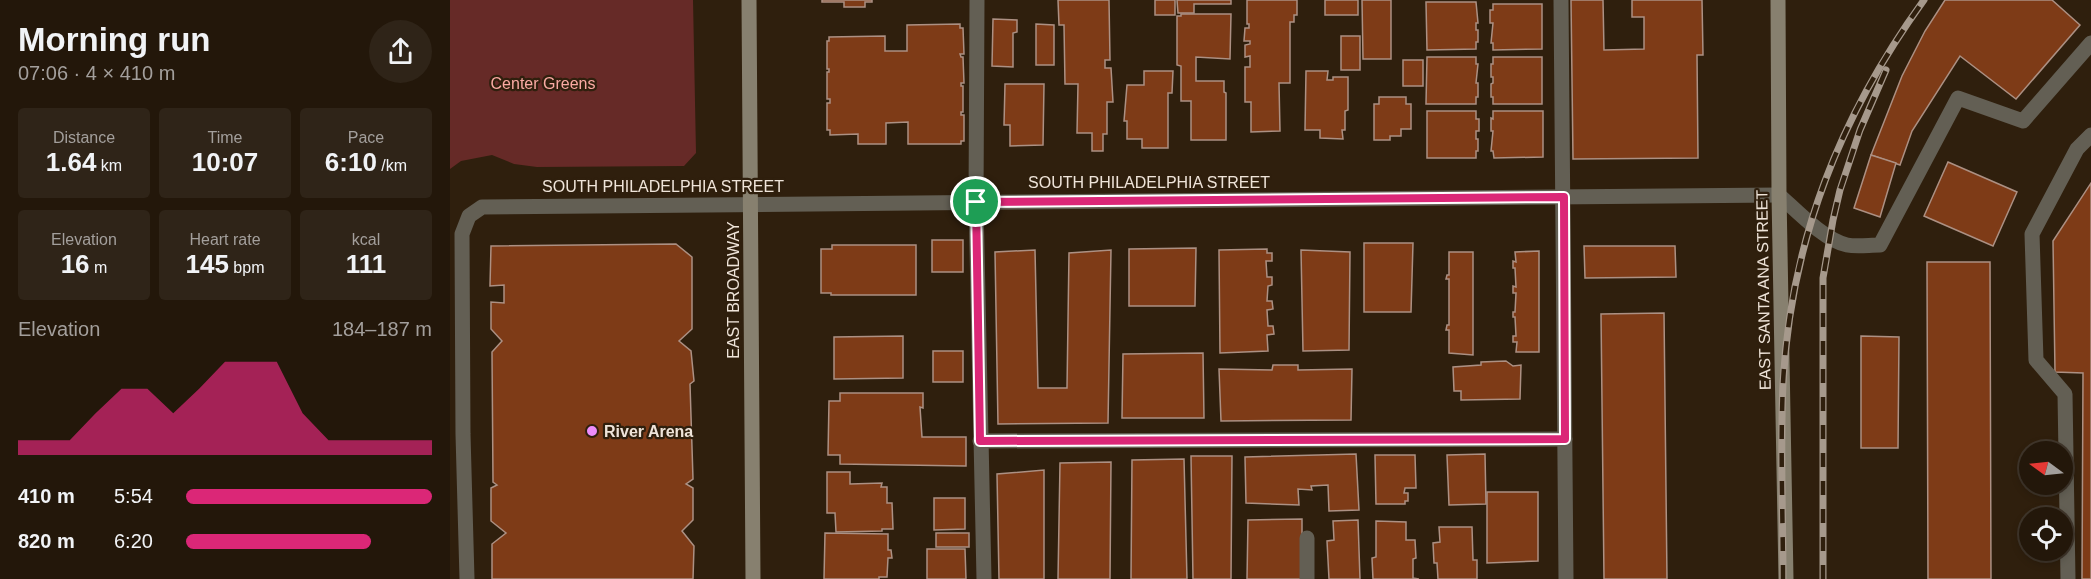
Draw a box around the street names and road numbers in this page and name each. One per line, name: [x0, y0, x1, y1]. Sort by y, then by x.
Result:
street label: SOUTH PHILADELPHIA STREET: [1028, 174, 1270, 191]
street label: SOUTH PHILADELPHIA STREET: [542, 178, 784, 195]
street label: EAST SANTA ANA STREET: [1753, 189, 1774, 390]
street label: EAST BROADWAY: [725, 221, 742, 359]

